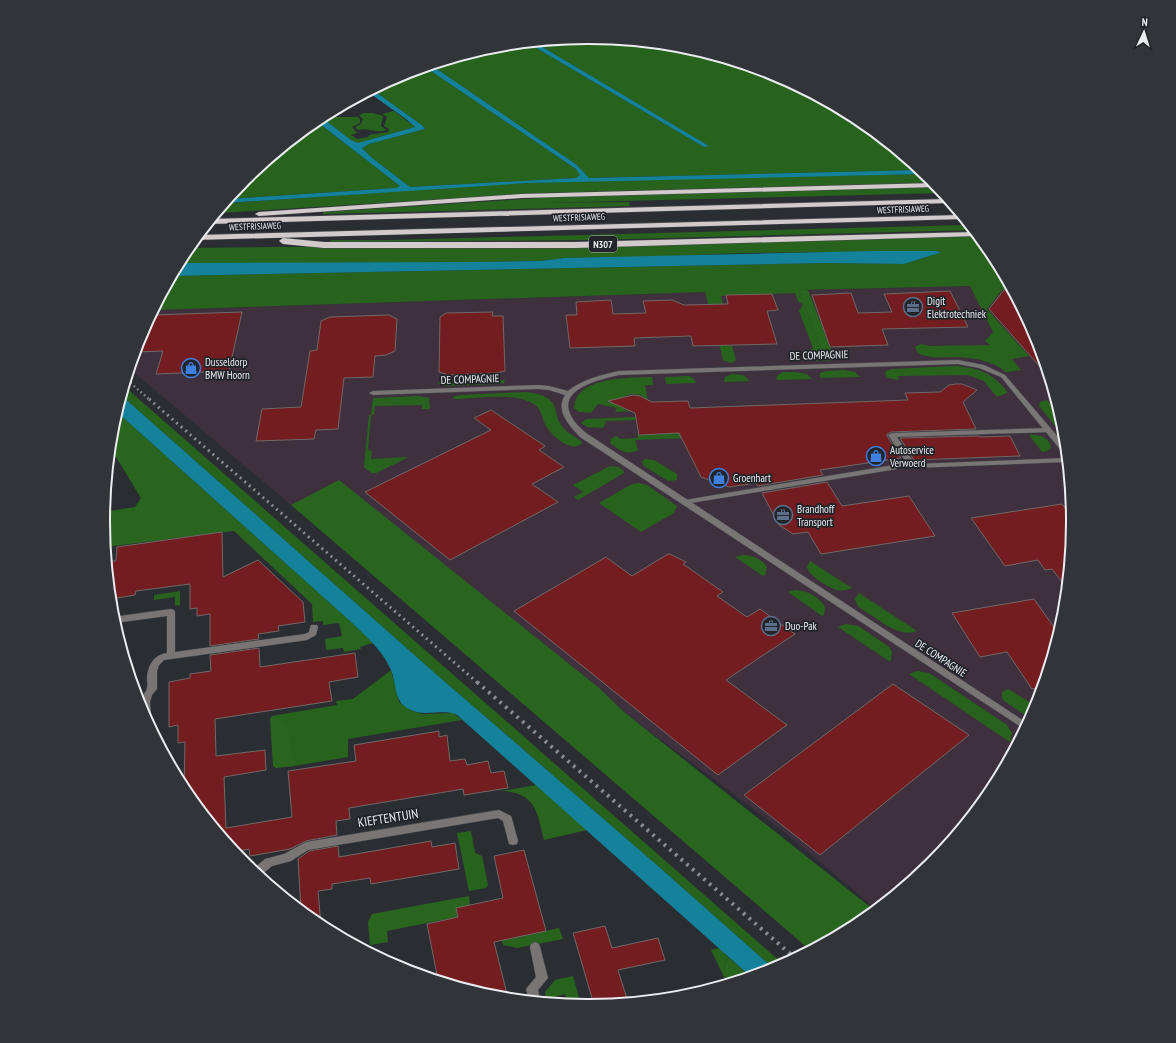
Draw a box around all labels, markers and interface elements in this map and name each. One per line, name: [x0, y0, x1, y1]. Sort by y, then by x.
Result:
north arrow: [1124, 12, 1164, 52]
text: N: [1141, 15, 1148, 29]
street label: WESTFRISIAWEG: [877, 203, 930, 215]
street label: WESTFRISIAWEG: [553, 211, 606, 223]
street label: WESTFRISIAWEG: [229, 220, 282, 232]
road number: N307: [589, 236, 617, 252]
place label: Digit Elektrotechniek: [927, 294, 987, 321]
office icon: Digit Elektrotechniek: [902, 296, 924, 318]
street label: DE COMPAGNIE: [789, 347, 849, 363]
place label: Dusseldorp BMW Hoorn: [205, 355, 250, 382]
shop icon: Dusseldorp BMW Hoorn: [180, 357, 202, 379]
street label: DE COMPAGNIE: [440, 371, 500, 387]
place label: Autoservice Verwoerd: [889, 443, 934, 470]
shop icon: Autoservice Verwoerd: [865, 445, 887, 467]
shop icon: Groenhart: [708, 467, 730, 489]
place label: Groenhart: [733, 471, 771, 485]
place label: Brandhoff Transport: [797, 502, 835, 529]
office icon: Brandhoff Transport: [772, 504, 794, 526]
office icon: Duo-Pak: [760, 615, 782, 637]
place label: Duo-Pak: [785, 619, 818, 633]
street label: DE COMPAGNIE: [913, 636, 970, 680]
street label: KIEFTENTUIN: [356, 805, 420, 831]

